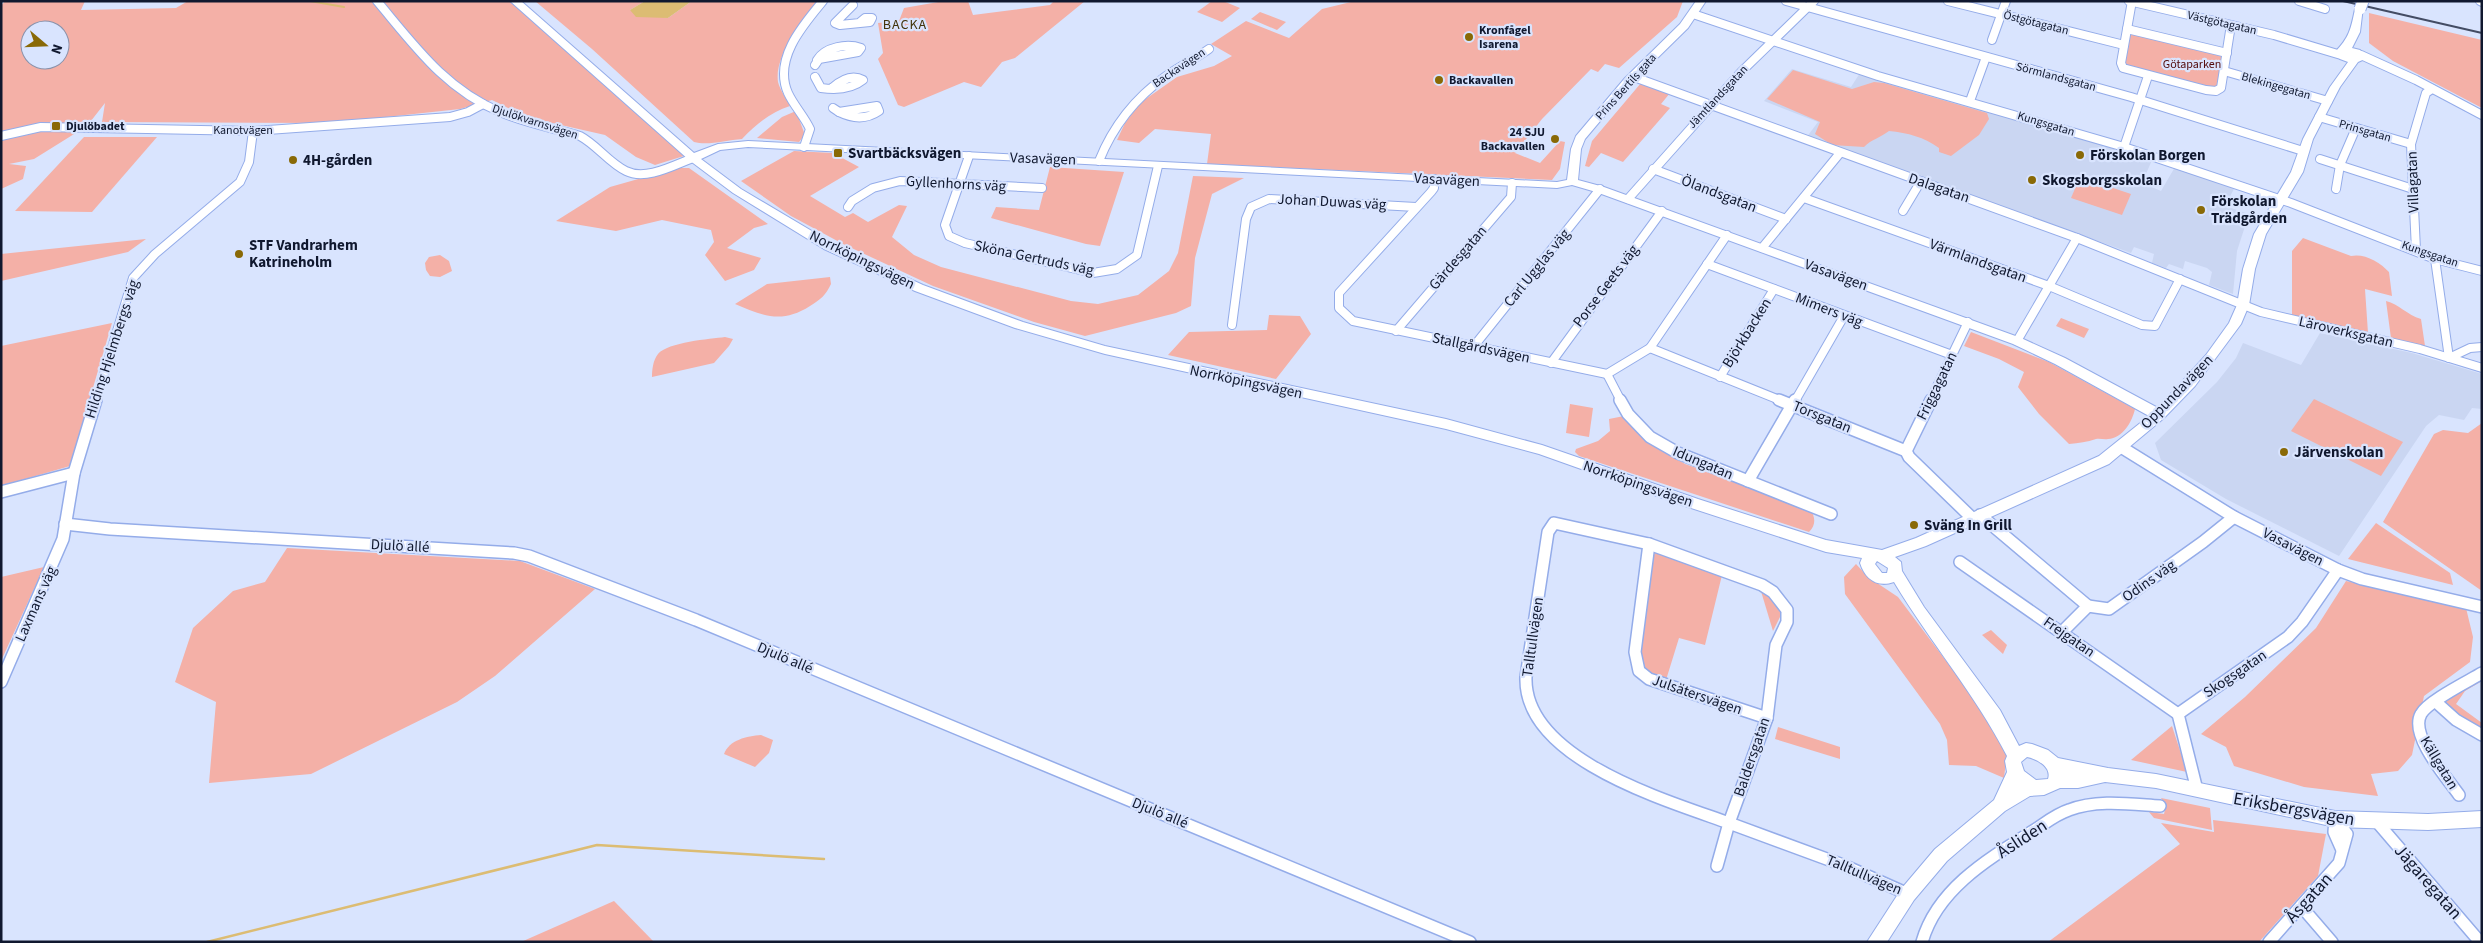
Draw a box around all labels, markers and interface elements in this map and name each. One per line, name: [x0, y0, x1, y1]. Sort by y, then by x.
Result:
street label: Östgötagatan: [2001, 7, 2071, 39]
street label: Västgötagatan: [2186, 7, 2258, 39]
district label: BACKA: [883, 15, 927, 35]
north arrow: [20, 20, 70, 70]
place label: Kronfågel Isarena: [1479, 22, 1531, 53]
marker: Kronfågel Isarena: [1463, 31, 1475, 43]
text: N: [45, 41, 67, 57]
street label: Backavägen: [1149, 44, 1209, 92]
street label: Prins Bertils gata: [1592, 50, 1660, 124]
park label: Götaparken: [2163, 56, 2221, 73]
street label: Sörmlandsgatan: [2014, 58, 2098, 96]
street label: Jämtlandsgatan: [1684, 61, 1752, 133]
street label: Blekingegatan: [2239, 68, 2313, 104]
place label: Backavallen: [1449, 72, 1513, 89]
marker: Backavallen: [1433, 74, 1445, 86]
street label: Djulökvarnsvägen: [490, 100, 580, 144]
street label: Kungsgatan: [2015, 107, 2077, 141]
street label: Prinsgatan: [2337, 115, 2393, 147]
place label: Djulöbadet: [66, 118, 125, 135]
marker: Djulöbadet: [50, 120, 62, 132]
street label: Kanotvägen: [213, 122, 273, 139]
place label: 24 SJU Backavallen: [1481, 124, 1545, 155]
marker: 24 SJU Backavallen: [1549, 133, 1561, 145]
place label: Svartbäcksvägen: [848, 143, 961, 164]
place label: Förskolan Borgen: [2090, 145, 2206, 166]
marker: Svartbäcksvägen: [832, 147, 844, 159]
street label: Vasavägen: [1010, 147, 1076, 171]
marker: Förskolan Borgen: [2074, 149, 2086, 161]
place label: 4H-gården: [303, 150, 372, 171]
street label: Villagatan: [2401, 151, 2425, 213]
marker: 4H-gården: [287, 154, 299, 166]
street label: Vasavägen: [1413, 168, 1481, 192]
street label: Dalagatan: [1906, 168, 1972, 208]
street label: Ölandsgatan: [1678, 170, 1760, 218]
place label: Skogsborgsskolan: [2042, 170, 2162, 191]
street label: Gyllenhorns väg: [905, 171, 1007, 197]
marker: Skogsborgsskolan: [2026, 174, 2038, 186]
street label: Johan Duwas väg: [1277, 189, 1387, 215]
place label: Förskolan Trädgården: [2211, 191, 2287, 229]
marker: Förskolan Trädgården: [2195, 204, 2207, 216]
street label: Gärdesgatan: [1424, 221, 1492, 295]
street label: Carl Ugglas väg: [1499, 224, 1575, 312]
street label: Norrköpingsvägen: [806, 225, 918, 295]
street label: Värmlandsgatan: [1926, 234, 2030, 288]
place label: STF Vandrarhem Katrineholm: [249, 235, 358, 273]
street label: Sköna Gertruds väg: [972, 235, 1096, 281]
street label: Kungsgatan: [2399, 236, 2461, 272]
street label: Porse Geets väg: [1568, 240, 1644, 332]
marker: STF Vandrarhem Katrineholm: [233, 248, 245, 260]
street label: Vasavägen: [1801, 254, 1871, 296]
street label: Hilding Hjelmbergs väg: [80, 277, 144, 421]
street label: Mimers väg: [1792, 288, 1866, 333]
street label: Björkbacken: [1717, 294, 1777, 372]
street label: Läroverksgatan: [2297, 311, 2395, 353]
street label: Stallgårdsvägen: [1430, 327, 1532, 369]
street label: Friggagatan: [1911, 348, 1963, 424]
street label: Oppundavägen: [2136, 350, 2218, 434]
street label: Norrköpingsvägen: [1188, 360, 1304, 404]
street label: Torsgatan: [1789, 396, 1855, 438]
street label: Idungatan: [1670, 441, 1736, 485]
place label: Järvenskolan: [2294, 442, 2383, 463]
marker: Järvenskolan: [2278, 446, 2290, 458]
street label: Norrköpingsvägen: [1580, 455, 1696, 513]
place label: Sväng In Grill: [1924, 515, 2012, 536]
marker: Sväng In Grill: [1908, 519, 1920, 531]
street label: Vasavägen: [2259, 523, 2327, 571]
street label: Djulö allé: [370, 534, 430, 558]
street label: Odins väg: [2118, 555, 2180, 607]
street label: Laxmans väg: [10, 562, 62, 645]
street label: Talltullvägen: [1517, 596, 1549, 678]
street label: Frejgatan: [2039, 612, 2099, 662]
street label: Djulö allé: [754, 637, 816, 679]
street label: Skogsgatan: [2199, 645, 2271, 703]
street label: Julsätersvägen: [1649, 670, 1745, 720]
street label: Baldersgatan: [1729, 715, 1775, 799]
street label: Källgatan: [2415, 732, 2463, 794]
street label: Eriksbergsvägen: [2231, 786, 2357, 832]
street label: Djulö allé: [1129, 792, 1191, 834]
street label: Åsliden: [1992, 813, 2052, 865]
street label: Jägaregatan: [2388, 839, 2468, 925]
street label: Talltullvägen: [1823, 850, 1905, 900]
street label: Åsgatan: [2280, 867, 2338, 929]

